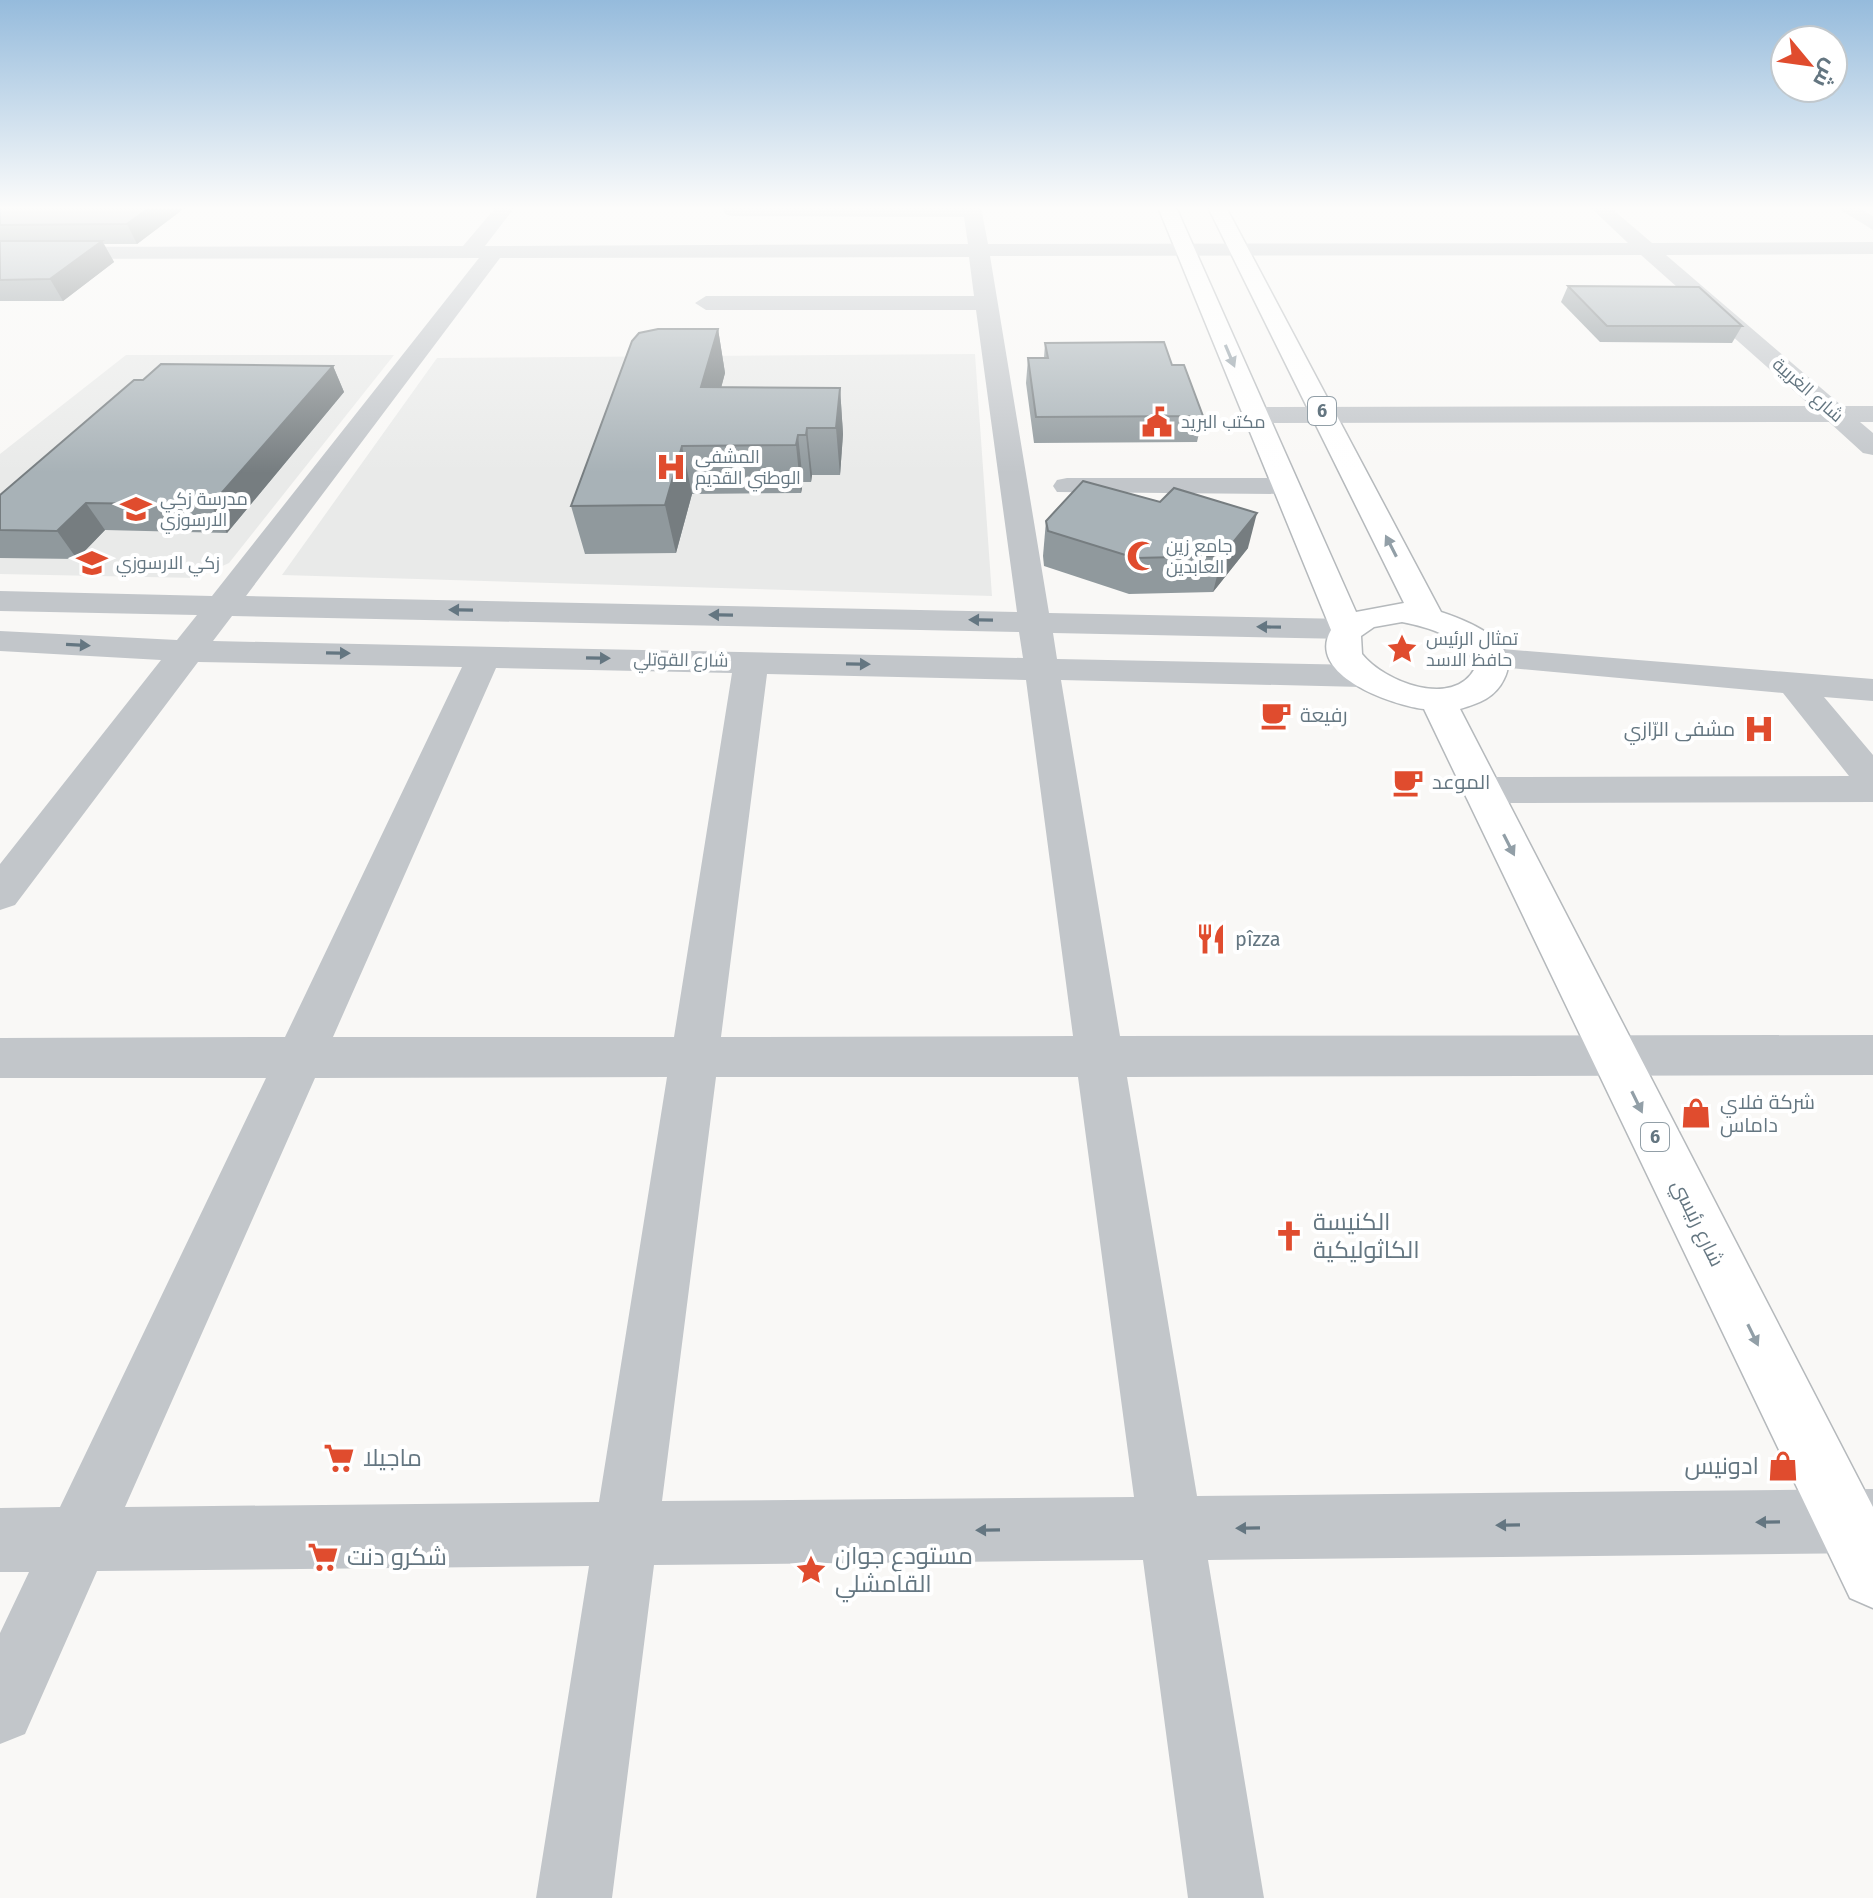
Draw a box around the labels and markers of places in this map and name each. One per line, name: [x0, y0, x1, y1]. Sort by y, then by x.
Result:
public building icon: مكتب البريد: [1140, 405, 1174, 439]
place label: مكتب البريد: [1181, 411, 1266, 433]
place label: المشفى الوطني القديم: [695, 446, 801, 492]
hospital icon: المشفى الوطني القديم: [654, 450, 688, 484]
place label: مدرسة زكي الارسوزي: [160, 488, 248, 534]
school or university icon: مدرسة زكي الارسوزي: [119, 492, 153, 526]
place label: جامع زين العابدين: [1166, 535, 1233, 578]
mosque icon: جامع زين العابدين: [1125, 539, 1159, 573]
school or university icon: زكي الارسوزي: [75, 546, 109, 580]
place label: زكي الارسوزي: [116, 552, 220, 577]
place label: تمثال الرئيس حافظ الاسد: [1426, 628, 1518, 671]
place icon: تمثال الرئيس حافظ الاسد: [1385, 632, 1419, 666]
cafe icon: رفيعة: [1259, 698, 1293, 732]
place label: رفيعة: [1300, 703, 1348, 727]
hospital icon: مشفى الرّازي: [1742, 712, 1776, 746]
place label: مشفى الرّازي: [1624, 717, 1735, 745]
cafe icon: الموعد: [1391, 765, 1425, 799]
place label: الموعد: [1432, 770, 1490, 794]
restaurant icon: pîzza: [1194, 922, 1228, 956]
place label: pîzza: [1235, 927, 1281, 951]
place label: شركة فلاي داماس: [1720, 1090, 1815, 1138]
shop icon: شركة فلاي داماس: [1679, 1096, 1713, 1130]
place label: الكنيسة الكاثوليكية: [1313, 1208, 1420, 1264]
church icon: الكنيسة الكاثوليكية: [1272, 1219, 1306, 1253]
supermarket icon: ماجيلا: [322, 1441, 356, 1475]
place label: ماجيلا: [363, 1444, 422, 1472]
shop icon: ادونيس: [1766, 1449, 1800, 1483]
place label: ادونيس: [1684, 1452, 1759, 1480]
supermarket icon: شكرو دنت: [306, 1540, 340, 1574]
place label: مستودع جوان القامشلي: [835, 1542, 973, 1603]
place label: شكرو دنت: [347, 1543, 447, 1571]
place icon: مستودع جوان القامشلي: [794, 1553, 828, 1587]

